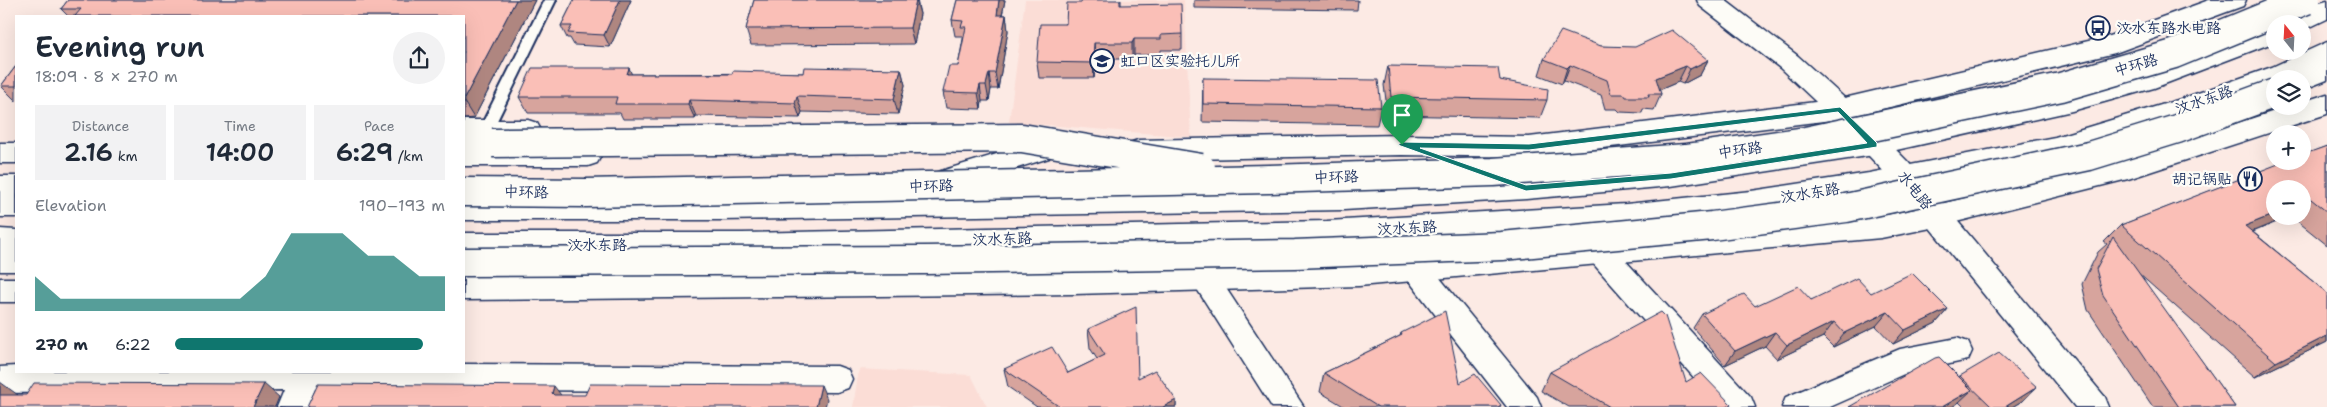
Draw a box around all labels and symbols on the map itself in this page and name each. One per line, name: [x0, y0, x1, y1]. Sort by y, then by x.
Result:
bus stop icon: 汶水东路水电路: [2085, 15, 2111, 41]
north arrow: [2266, 15, 2311, 60]
place label: 汶水东路水电路: [2116, 18, 2221, 38]
school or university icon: 虹口区实验托儿所: [1089, 48, 1115, 74]
street label: 中环路: [2112, 49, 2160, 81]
place label: 虹口区实验托儿所: [1120, 51, 1240, 71]
street label: 汶水东路: [2172, 81, 2236, 119]
pin: [1381, 94, 1423, 145]
street label: 中环路: [1716, 137, 1764, 163]
street label: 中环路: [1313, 166, 1359, 188]
street label: 水电路: [1893, 166, 1937, 214]
restaurant icon: 胡记锅贴: [2237, 166, 2263, 192]
place label: 胡记锅贴: [2172, 169, 2232, 189]
street label: 中环路: [908, 176, 954, 196]
street label: 汶水东路: [1779, 178, 1841, 208]
street label: 中环路: [503, 182, 549, 202]
street label: 汶水东路: [1377, 216, 1437, 240]
street label: 汶水东路: [972, 228, 1032, 250]
street label: 汶水东路: [567, 235, 627, 255]

